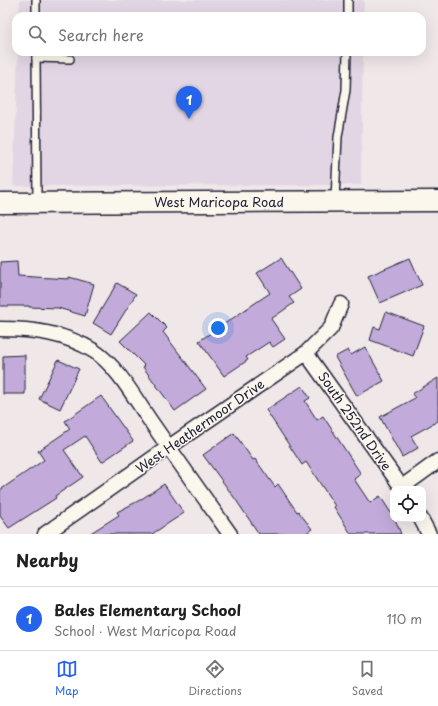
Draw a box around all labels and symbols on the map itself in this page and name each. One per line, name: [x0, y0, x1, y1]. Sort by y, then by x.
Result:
pin: 1: [176, 86, 202, 119]
street label: West Maricopa Road: [154, 192, 284, 211]
your location: [208, 318, 228, 338]
street label: South 252nd Drive: [314, 368, 397, 474]
street label: West Heathermoor Drive: [131, 374, 268, 477]

